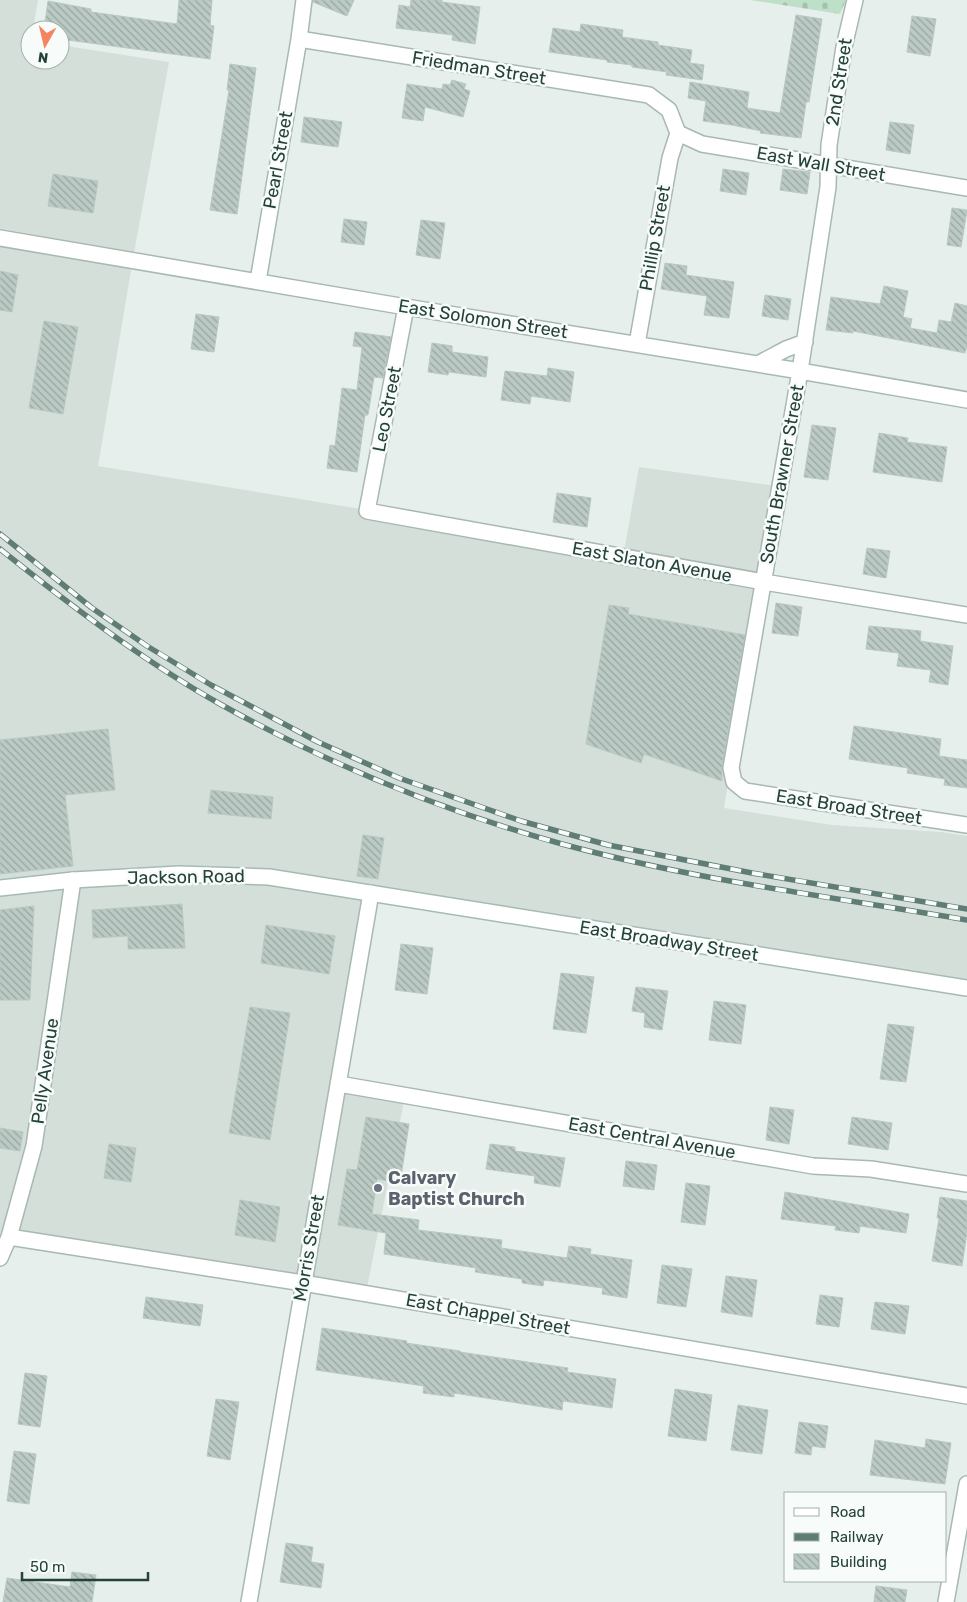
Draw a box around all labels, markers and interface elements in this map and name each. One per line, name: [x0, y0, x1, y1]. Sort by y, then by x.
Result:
north arrow: [20, 20, 70, 70]
street label: 2nd Street: [821, 37, 857, 127]
street label: Friedman Street: [410, 47, 548, 89]
text: N: [37, 48, 49, 66]
street label: Pearl Street: [259, 109, 297, 211]
street label: East Wall Street: [755, 142, 887, 186]
street label: Phillip Street: [635, 183, 675, 293]
street label: East Solomon Street: [397, 295, 569, 343]
street label: Leo Street: [368, 364, 406, 454]
street label: South Brawner Street: [755, 383, 809, 565]
street label: East Slaton Avenue: [570, 537, 734, 587]
street label: East Broad Street: [774, 785, 924, 829]
street label: Jackson Road: [127, 865, 245, 889]
street label: East Broadway Street: [578, 916, 760, 966]
street label: Pelly Avenue: [27, 1017, 63, 1125]
street label: East Central Avenue: [567, 1112, 737, 1164]
place label: Calvary Baptist Church: [388, 1167, 525, 1210]
marker: Calvary Baptist Church: [372, 1182, 384, 1194]
street label: Morris Street: [289, 1193, 329, 1303]
street label: East Chappel Street: [404, 1289, 572, 1339]
legend: [784, 1492, 947, 1582]
text: Road: [830, 1503, 866, 1521]
text: Railway: [830, 1528, 884, 1546]
scale bar: [22, 1550, 149, 1582]
text: Building: [830, 1553, 887, 1571]
text: 50 m: [30, 1558, 65, 1576]

